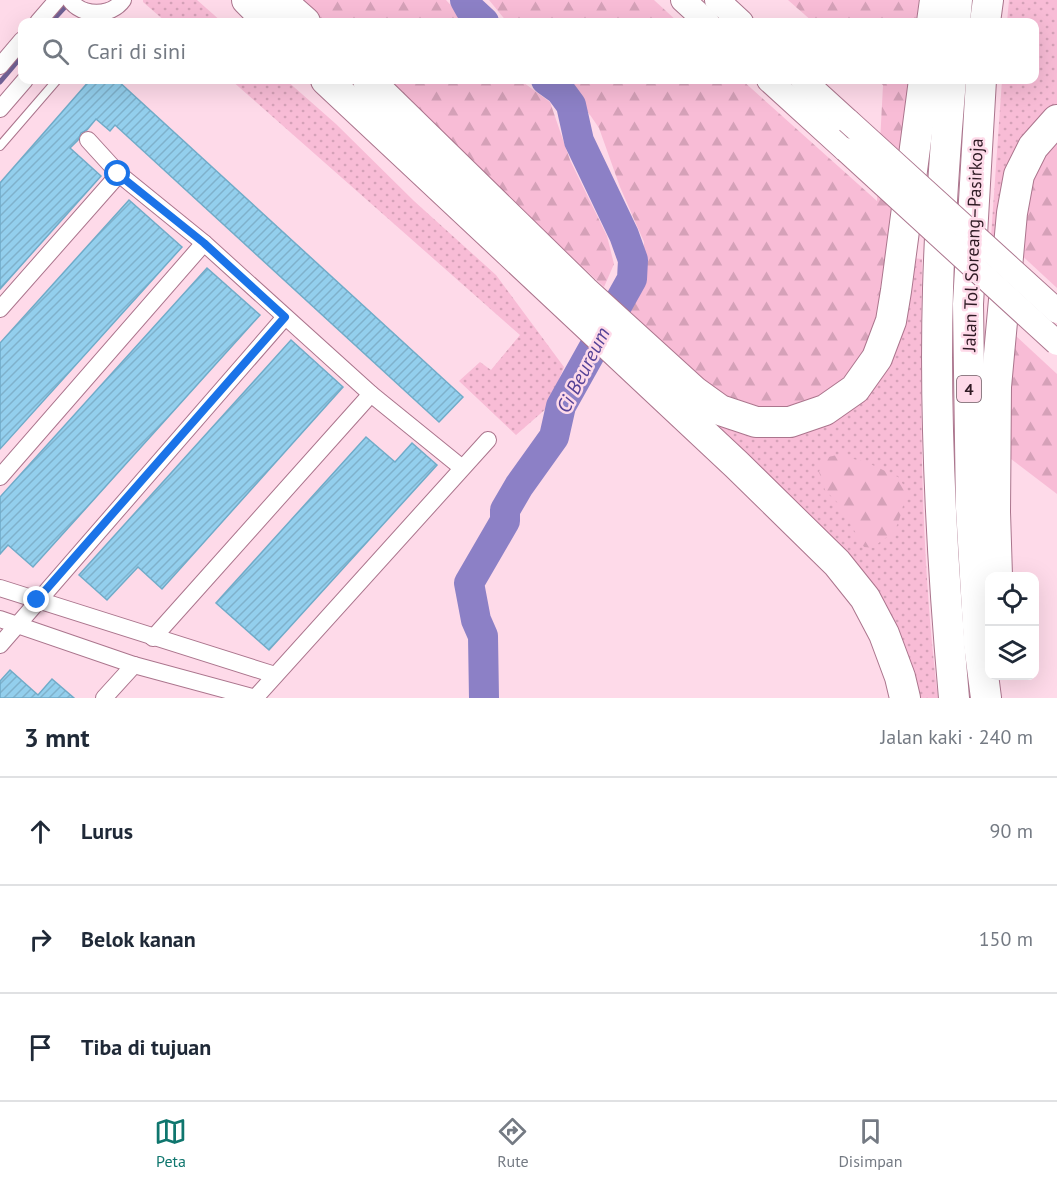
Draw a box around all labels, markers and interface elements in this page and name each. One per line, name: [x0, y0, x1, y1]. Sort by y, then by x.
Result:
search box: [18, 18, 1039, 84]
icon: search: [39, 35, 72, 68]
text: Cari di sini: [87, 37, 186, 65]
street label: Jalan Tol Soreang–Pasirkoja: [957, 138, 988, 353]
route start: [104, 160, 130, 186]
water label: Ci Beureum: [550, 323, 616, 417]
road number: 4: [957, 376, 981, 402]
map controls: [985, 572, 1039, 680]
button: locate: [985, 572, 1039, 626]
route end: [23, 586, 49, 612]
button: layers: [985, 626, 1039, 680]
text: 3 mnt: [24, 721, 90, 754]
text: Jalan kaki · 240 m: [880, 724, 1033, 750]
icon: ahead: [24, 815, 57, 848]
text: Lurus: [81, 817, 133, 845]
text: 90 m: [990, 818, 1033, 844]
icon: right: [24, 923, 57, 956]
text: Belok kanan: [81, 925, 196, 953]
text: 150 m: [979, 926, 1033, 952]
icon: arrive: [24, 1031, 57, 1064]
text: Tiba di tujuan: [81, 1033, 211, 1061]
tab: Peta: [154, 1115, 187, 1171]
tab: Rute: [496, 1115, 529, 1171]
tab: Disimpan: [838, 1115, 903, 1171]

